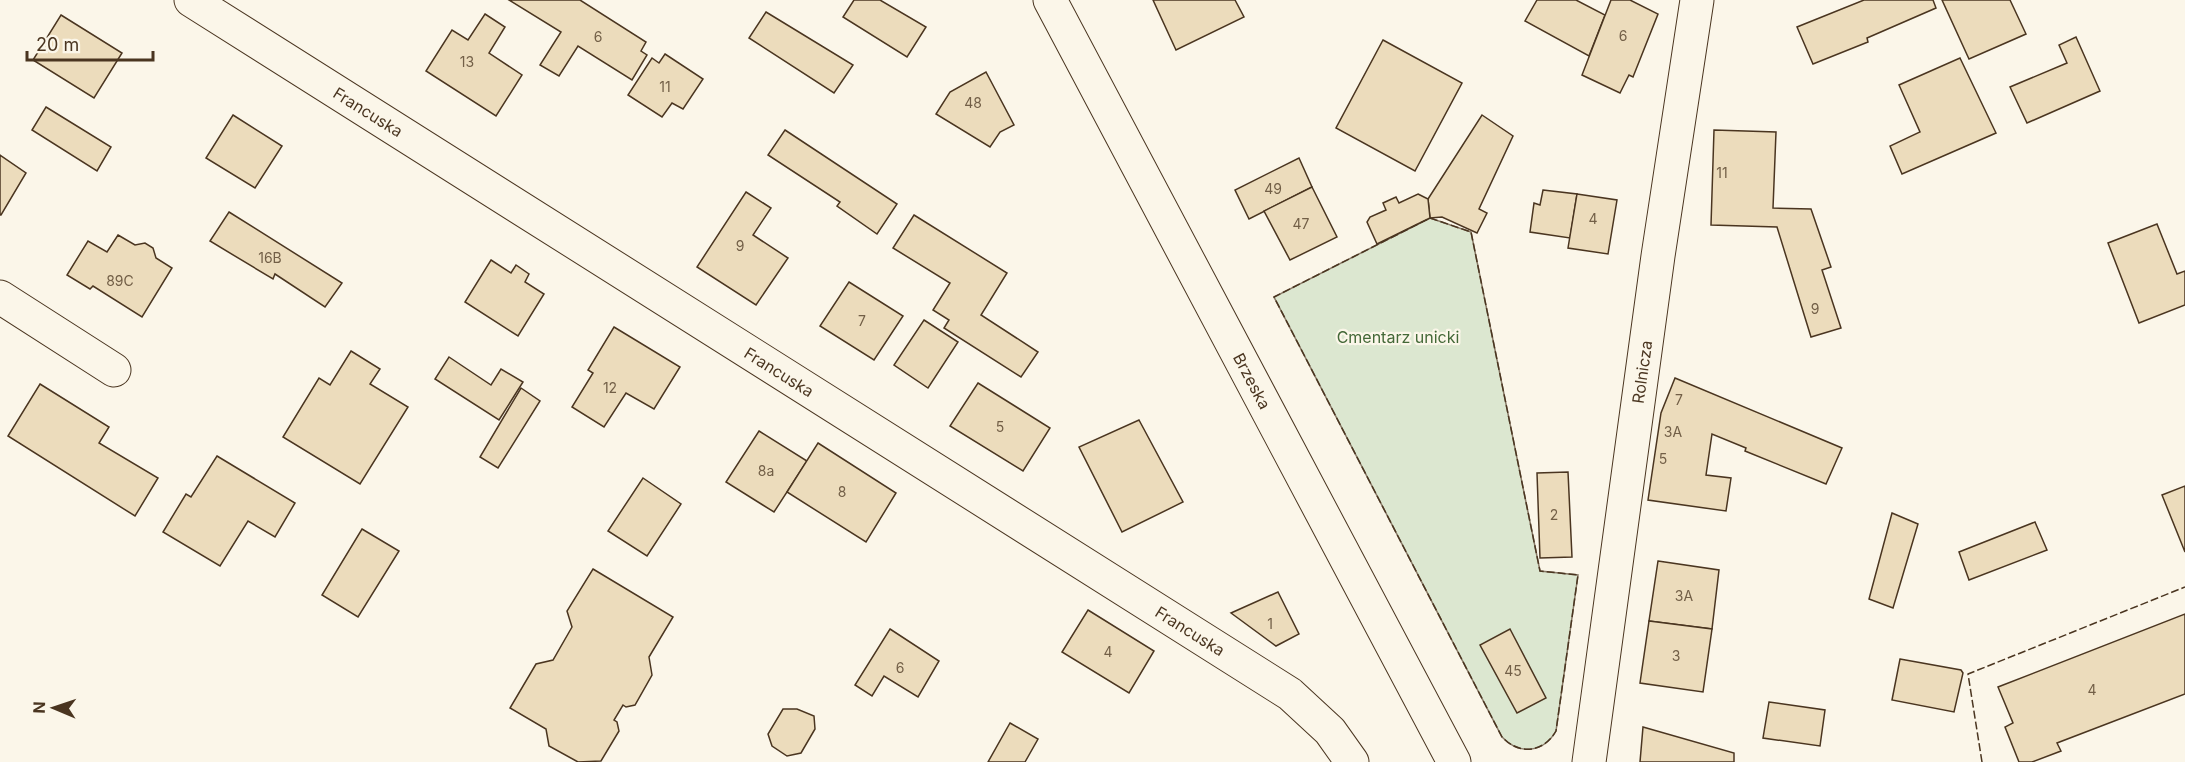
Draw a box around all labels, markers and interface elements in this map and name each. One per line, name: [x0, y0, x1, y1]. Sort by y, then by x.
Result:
scale bar: [27, 24, 153, 62]
house number: 6: [1619, 27, 1627, 44]
house number: 6: [594, 28, 602, 45]
text: 20 m: [36, 34, 79, 55]
house number: 13: [460, 53, 474, 70]
house number: 11: [659, 78, 671, 95]
street label: Francuska: [330, 83, 406, 141]
house number: 48: [964, 94, 982, 111]
house number: 11: [1716, 164, 1728, 181]
house number: 49: [1264, 180, 1282, 197]
house number: 4: [1588, 210, 1598, 227]
house number: 47: [1293, 215, 1310, 232]
house number: 9: [736, 237, 744, 254]
house number: 16B: [258, 249, 282, 266]
house number: 89C: [106, 272, 134, 289]
house number: 9: [1811, 300, 1819, 317]
house number: 7: [858, 312, 866, 329]
park label: Cmentarz unicki: [1337, 327, 1459, 347]
street label: Rolnicza: [1628, 339, 1656, 405]
street label: Francuska: [741, 343, 817, 401]
street label: Brzeska: [1229, 350, 1275, 412]
house number: 12: [603, 379, 617, 396]
house number: 7: [1675, 391, 1683, 408]
house number: 5: [996, 418, 1004, 435]
house number: 3A: [1664, 423, 1682, 440]
house number: 5: [1659, 450, 1667, 467]
house number: 8a: [758, 462, 774, 479]
house number: 8: [838, 483, 846, 500]
house number: 2: [1550, 506, 1558, 523]
house number: 3A: [1675, 587, 1693, 604]
street label: Francuska: [1152, 602, 1228, 660]
house number: 1: [1267, 615, 1273, 632]
house number: 4: [1103, 643, 1113, 660]
house number: 3: [1672, 647, 1680, 664]
house number: 6: [896, 659, 904, 676]
house number: 45: [1504, 662, 1522, 679]
north arrow: [24, 678, 84, 738]
house number: 4: [2087, 681, 2097, 698]
text: N: [29, 701, 49, 714]

